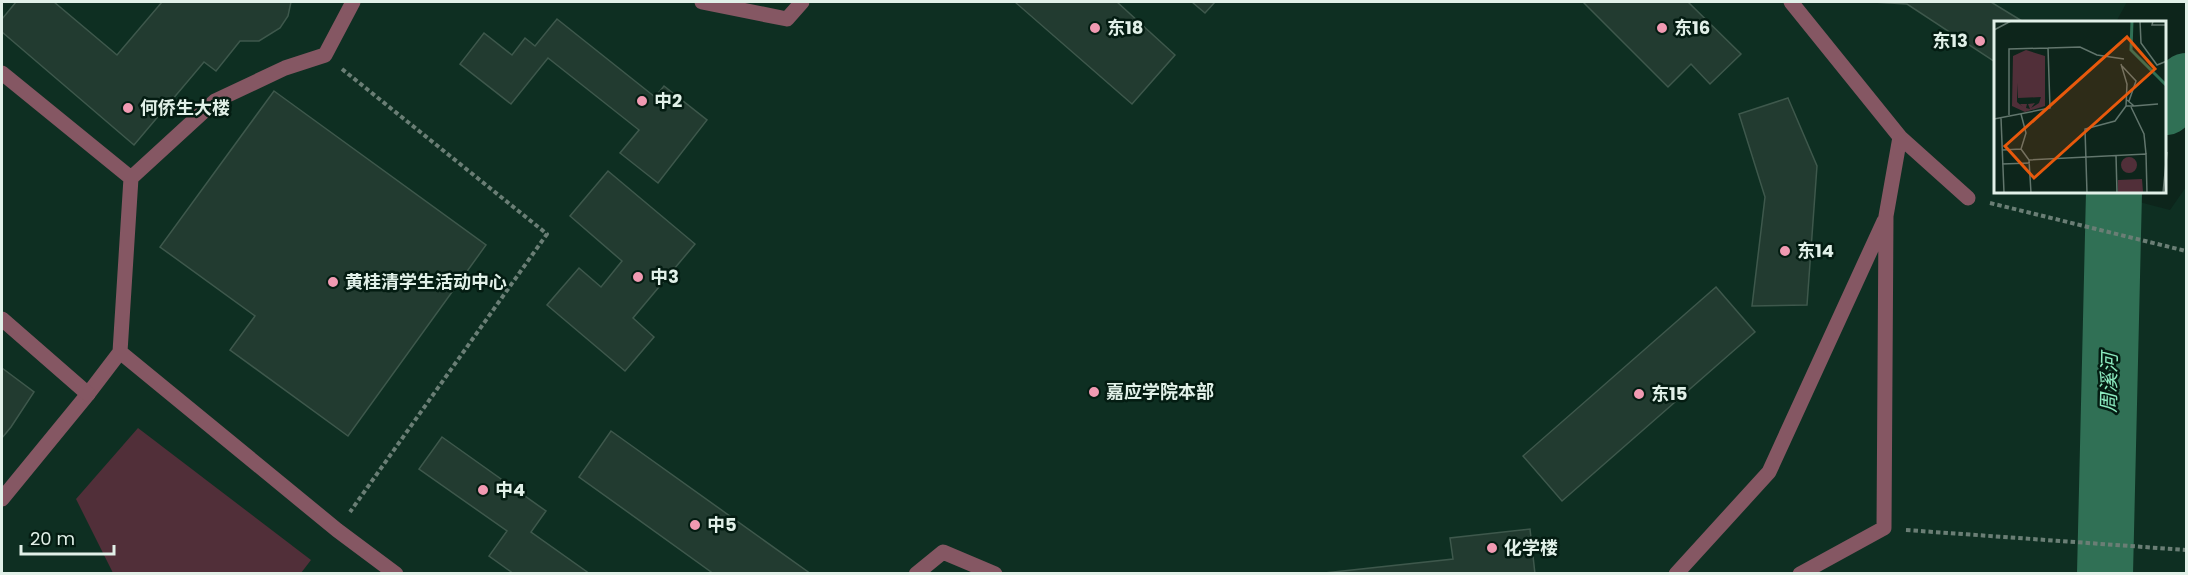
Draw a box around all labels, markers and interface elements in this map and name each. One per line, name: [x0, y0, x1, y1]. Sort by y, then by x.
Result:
place label: 东18: [1107, 15, 1143, 40]
place label: 东16: [1674, 15, 1710, 40]
marker: 东18: [1088, 21, 1102, 35]
marker: 东16: [1655, 21, 1669, 35]
inset map: [1994, 21, 2167, 194]
place label: 东13: [1932, 28, 1968, 53]
marker: 东13: [1973, 34, 1987, 48]
place label: 中2: [654, 88, 682, 113]
marker: 中2: [635, 94, 649, 108]
place label: 何侨生大楼: [140, 95, 230, 120]
marker: 何侨生大楼: [121, 101, 135, 115]
place label: 东14: [1797, 238, 1834, 263]
marker: 东14: [1778, 244, 1792, 258]
place label: 中3: [650, 264, 679, 289]
place label: 黄桂清学生活动中心: [345, 269, 507, 294]
marker: 中3: [631, 270, 645, 284]
marker: 黄桂清学生活动中心: [326, 275, 340, 289]
water label: 周溪河: [2094, 349, 2124, 413]
place label: 嘉应学院本部: [1106, 379, 1214, 404]
place label: 东15: [1651, 381, 1687, 406]
marker: 嘉应学院本部: [1087, 385, 1101, 399]
marker: 东15: [1632, 387, 1646, 401]
place label: 中4: [495, 477, 525, 502]
marker: 中4: [476, 483, 490, 497]
place label: 中5: [707, 512, 737, 537]
scale bar: [21, 518, 114, 556]
marker: 中5: [688, 518, 702, 532]
text: 20 m: [30, 526, 75, 551]
place label: 化学楼: [1504, 535, 1558, 560]
marker: 化学楼: [1485, 541, 1499, 555]

